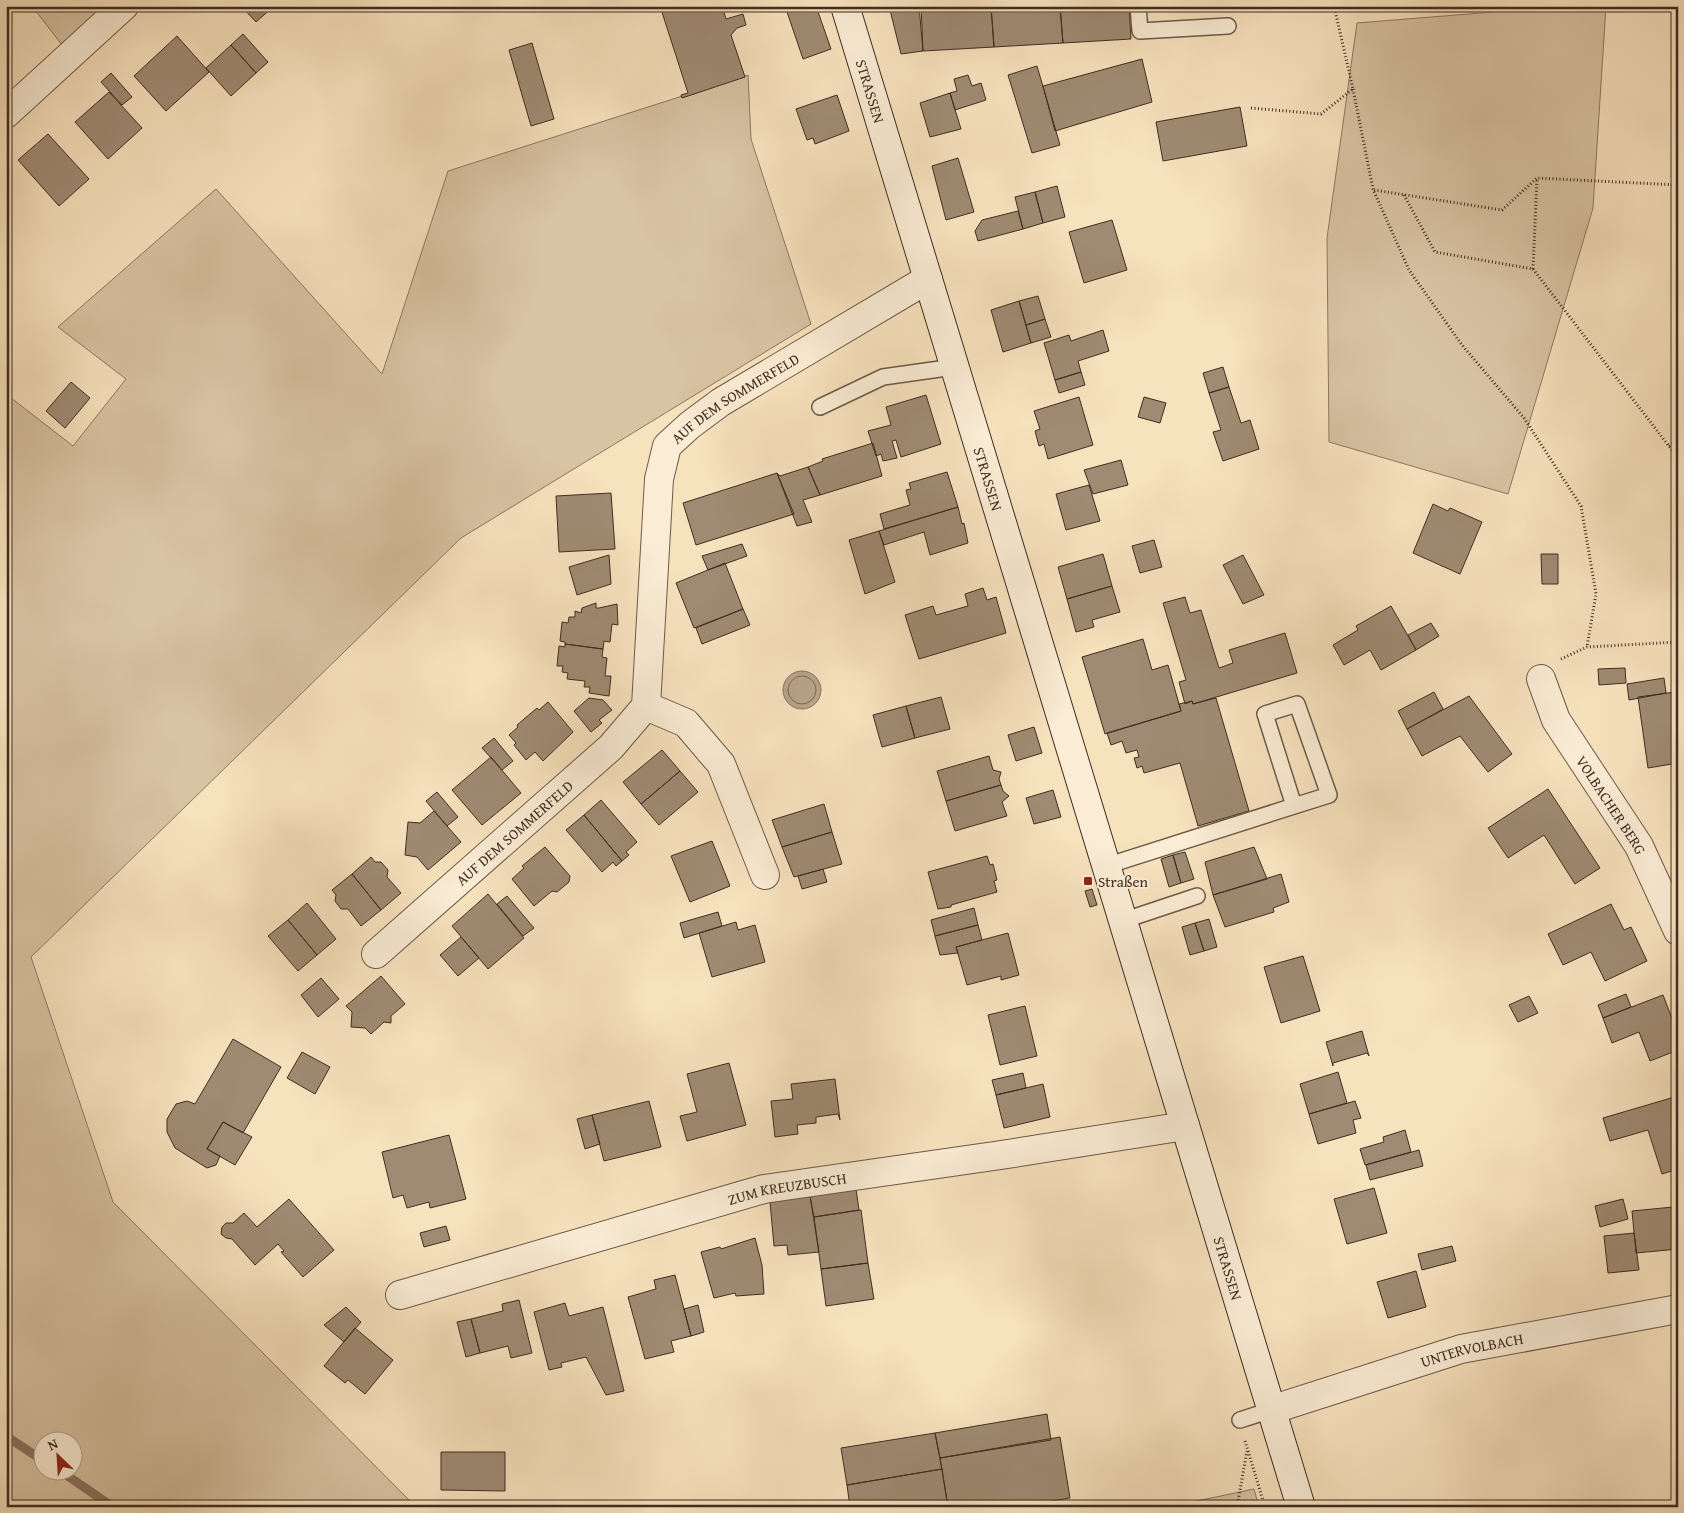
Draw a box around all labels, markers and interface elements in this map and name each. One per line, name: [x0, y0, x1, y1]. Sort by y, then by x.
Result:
street label: STRASSEN: [851, 57, 891, 126]
street label: AUF DEM SOMMERFELD: [666, 348, 803, 448]
street label: STRASSEN: [969, 444, 1008, 513]
street label: VOLBACHER BERG: [1572, 751, 1652, 857]
street label: AUF DEM SOMMERFELD: [451, 775, 577, 890]
place label: Straßen: [1098, 871, 1149, 892]
marker: Straßen: [1082, 875, 1094, 887]
street label: ZUM KREUZBUSCH: [725, 1167, 848, 1210]
street label: STRASSEN: [1209, 1234, 1248, 1303]
street label: UNTERVOLBACH: [1418, 1327, 1525, 1372]
north arrow: [32, 1430, 82, 1480]
text: N: [44, 1433, 62, 1455]

